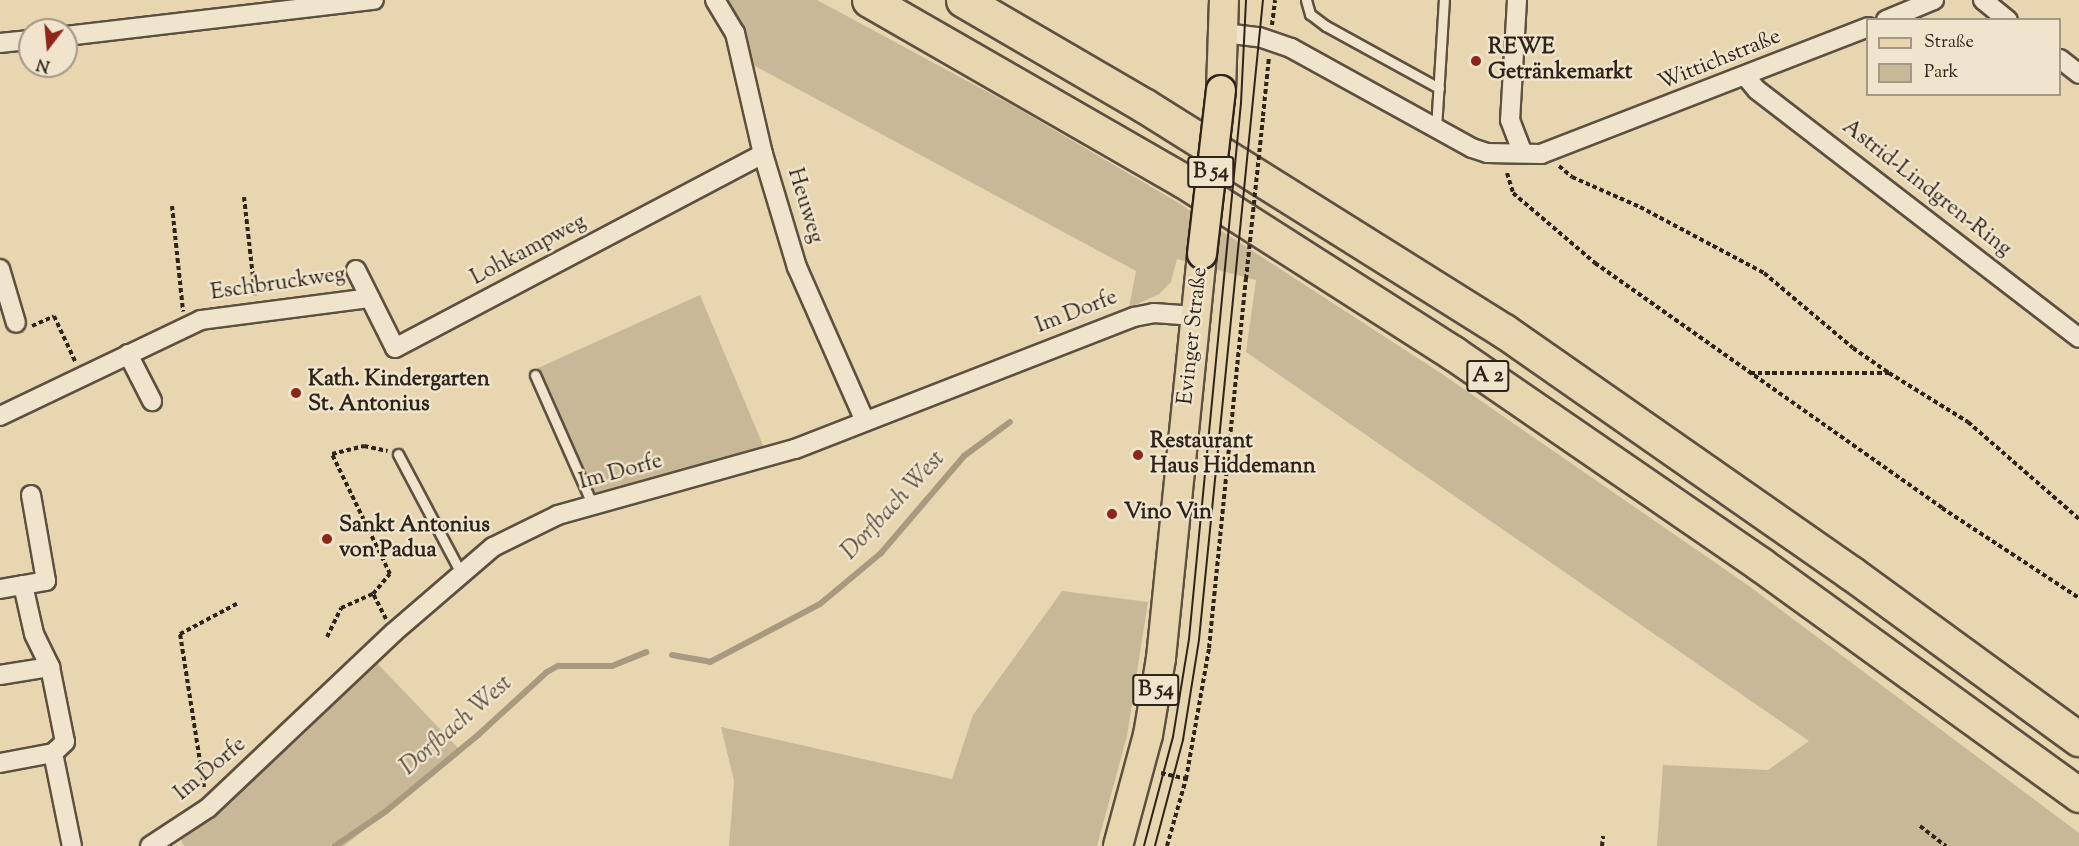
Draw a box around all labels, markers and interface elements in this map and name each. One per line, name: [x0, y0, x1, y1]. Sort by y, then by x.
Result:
north arrow: [18, 18, 78, 78]
legend: [1866, 18, 2061, 96]
street label: Wittichstraße: [1655, 24, 1785, 98]
text: Straße: [1924, 30, 1974, 56]
place label: REWE Getränkemarkt: [1488, 35, 1632, 86]
text: N: [34, 51, 53, 77]
marker: REWE Getränkemarkt: [1469, 54, 1483, 68]
text: Park: [1924, 60, 1958, 86]
street label: Astrid-Lindgren-Ring: [1836, 115, 2016, 263]
road number: B 54: [1187, 154, 1235, 190]
street label: Heuweg: [780, 165, 828, 247]
street label: Lohkampweg: [467, 210, 591, 292]
street label: Eschbruckweg: [209, 262, 347, 308]
street label: Evinger Straße: [1174, 266, 1214, 406]
street label: Im Dorfe: [1032, 285, 1122, 341]
road number: A 2: [1466, 358, 1510, 394]
place label: Kath. Kindergarten St. Antonius: [308, 367, 490, 418]
marker: Kath. Kindergarten St. Antonius: [289, 386, 303, 400]
place label: Restaurant Haus Hiddemann: [1150, 429, 1316, 481]
water label: Dorfbach West: [836, 445, 952, 567]
marker: Restaurant Haus Hiddemann: [1131, 448, 1145, 462]
street label: Im Dorfe: [576, 449, 666, 497]
place label: Vino Vin: [1124, 501, 1212, 527]
marker: Vino Vin: [1105, 507, 1119, 521]
place label: Sankt Antonius von Padua: [339, 513, 490, 564]
marker: Sankt Antonius von Padua: [320, 532, 334, 546]
water label: Dorfbach West: [395, 670, 519, 782]
road number: B 54: [1132, 672, 1180, 708]
street label: Im Dorfe: [170, 733, 252, 807]

